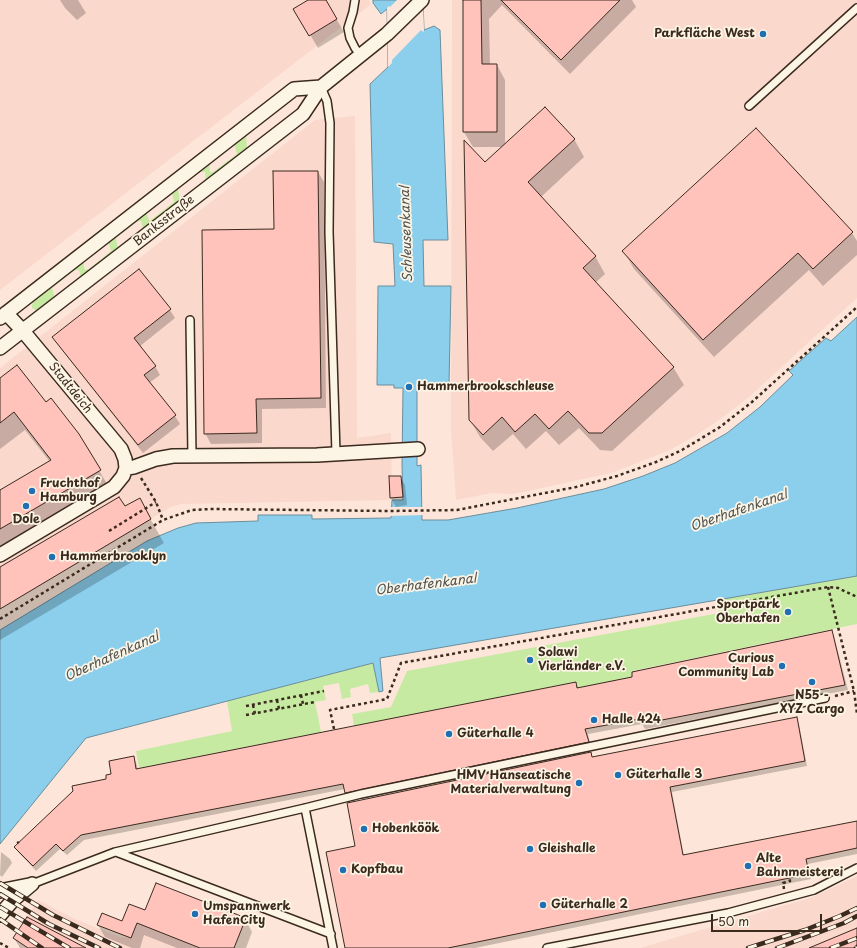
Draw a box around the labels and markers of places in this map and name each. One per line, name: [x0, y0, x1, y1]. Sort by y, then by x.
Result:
place label: Parkfläche West: [654, 27, 755, 41]
marker: Parkfläche West: [758, 29, 768, 39]
place label: Hammerbrookschleuse: [417, 380, 554, 394]
marker: Hammerbrookschleuse: [404, 382, 414, 392]
place label: Fruchthof Hamburg: [40, 477, 99, 505]
marker: Fruchthof Hamburg: [27, 486, 37, 496]
marker: Dole: [21, 501, 31, 511]
place label: Dole: [12, 513, 40, 527]
place label: Hammerbrooklyn: [60, 550, 166, 564]
marker: Hammerbrooklyn: [47, 552, 57, 562]
place label: Sportpark Oberhafen: [716, 598, 780, 626]
marker: Sportpark Oberhafen: [783, 607, 793, 617]
place label: Solawi Vierländer e.V.: [538, 646, 625, 674]
place label: Curious Community Lab: [678, 652, 774, 680]
marker: Solawi Vierländer e.V.: [525, 655, 535, 665]
marker: Curious Community Lab: [777, 661, 787, 671]
marker: N55 - XYZ Cargo: [807, 677, 817, 687]
place label: N55 - XYZ Cargo: [780, 689, 844, 717]
place label: Halle 424: [602, 713, 661, 727]
marker: Halle 424: [589, 715, 599, 725]
place label: Güterhalle 4: [457, 727, 534, 741]
marker: Güterhalle 4: [444, 729, 454, 739]
place label: Güterhalle 3: [626, 768, 702, 782]
place label: HMV Hanseatische Materialverwaltung: [450, 769, 571, 797]
marker: Güterhalle 3: [613, 770, 623, 780]
marker: HMV Hanseatische Materialverwaltung: [574, 778, 584, 788]
place label: Hobenköök: [372, 822, 439, 836]
marker: Hobenköök: [359, 824, 369, 834]
place label: Gleishalle: [538, 842, 595, 856]
marker: Gleishalle: [525, 844, 535, 854]
place label: Alte Bahnmeisterei: [756, 852, 843, 880]
marker: Alte Bahnmeisterei: [743, 861, 753, 871]
place label: Kopfbau: [351, 863, 403, 877]
marker: Kopfbau: [338, 865, 348, 875]
place label: Güterhalle 2: [551, 898, 628, 912]
place label: Umspannwerk HafenCity: [203, 900, 291, 928]
marker: Güterhalle 2: [538, 900, 548, 910]
marker: Umspannwerk HafenCity: [190, 909, 200, 919]

